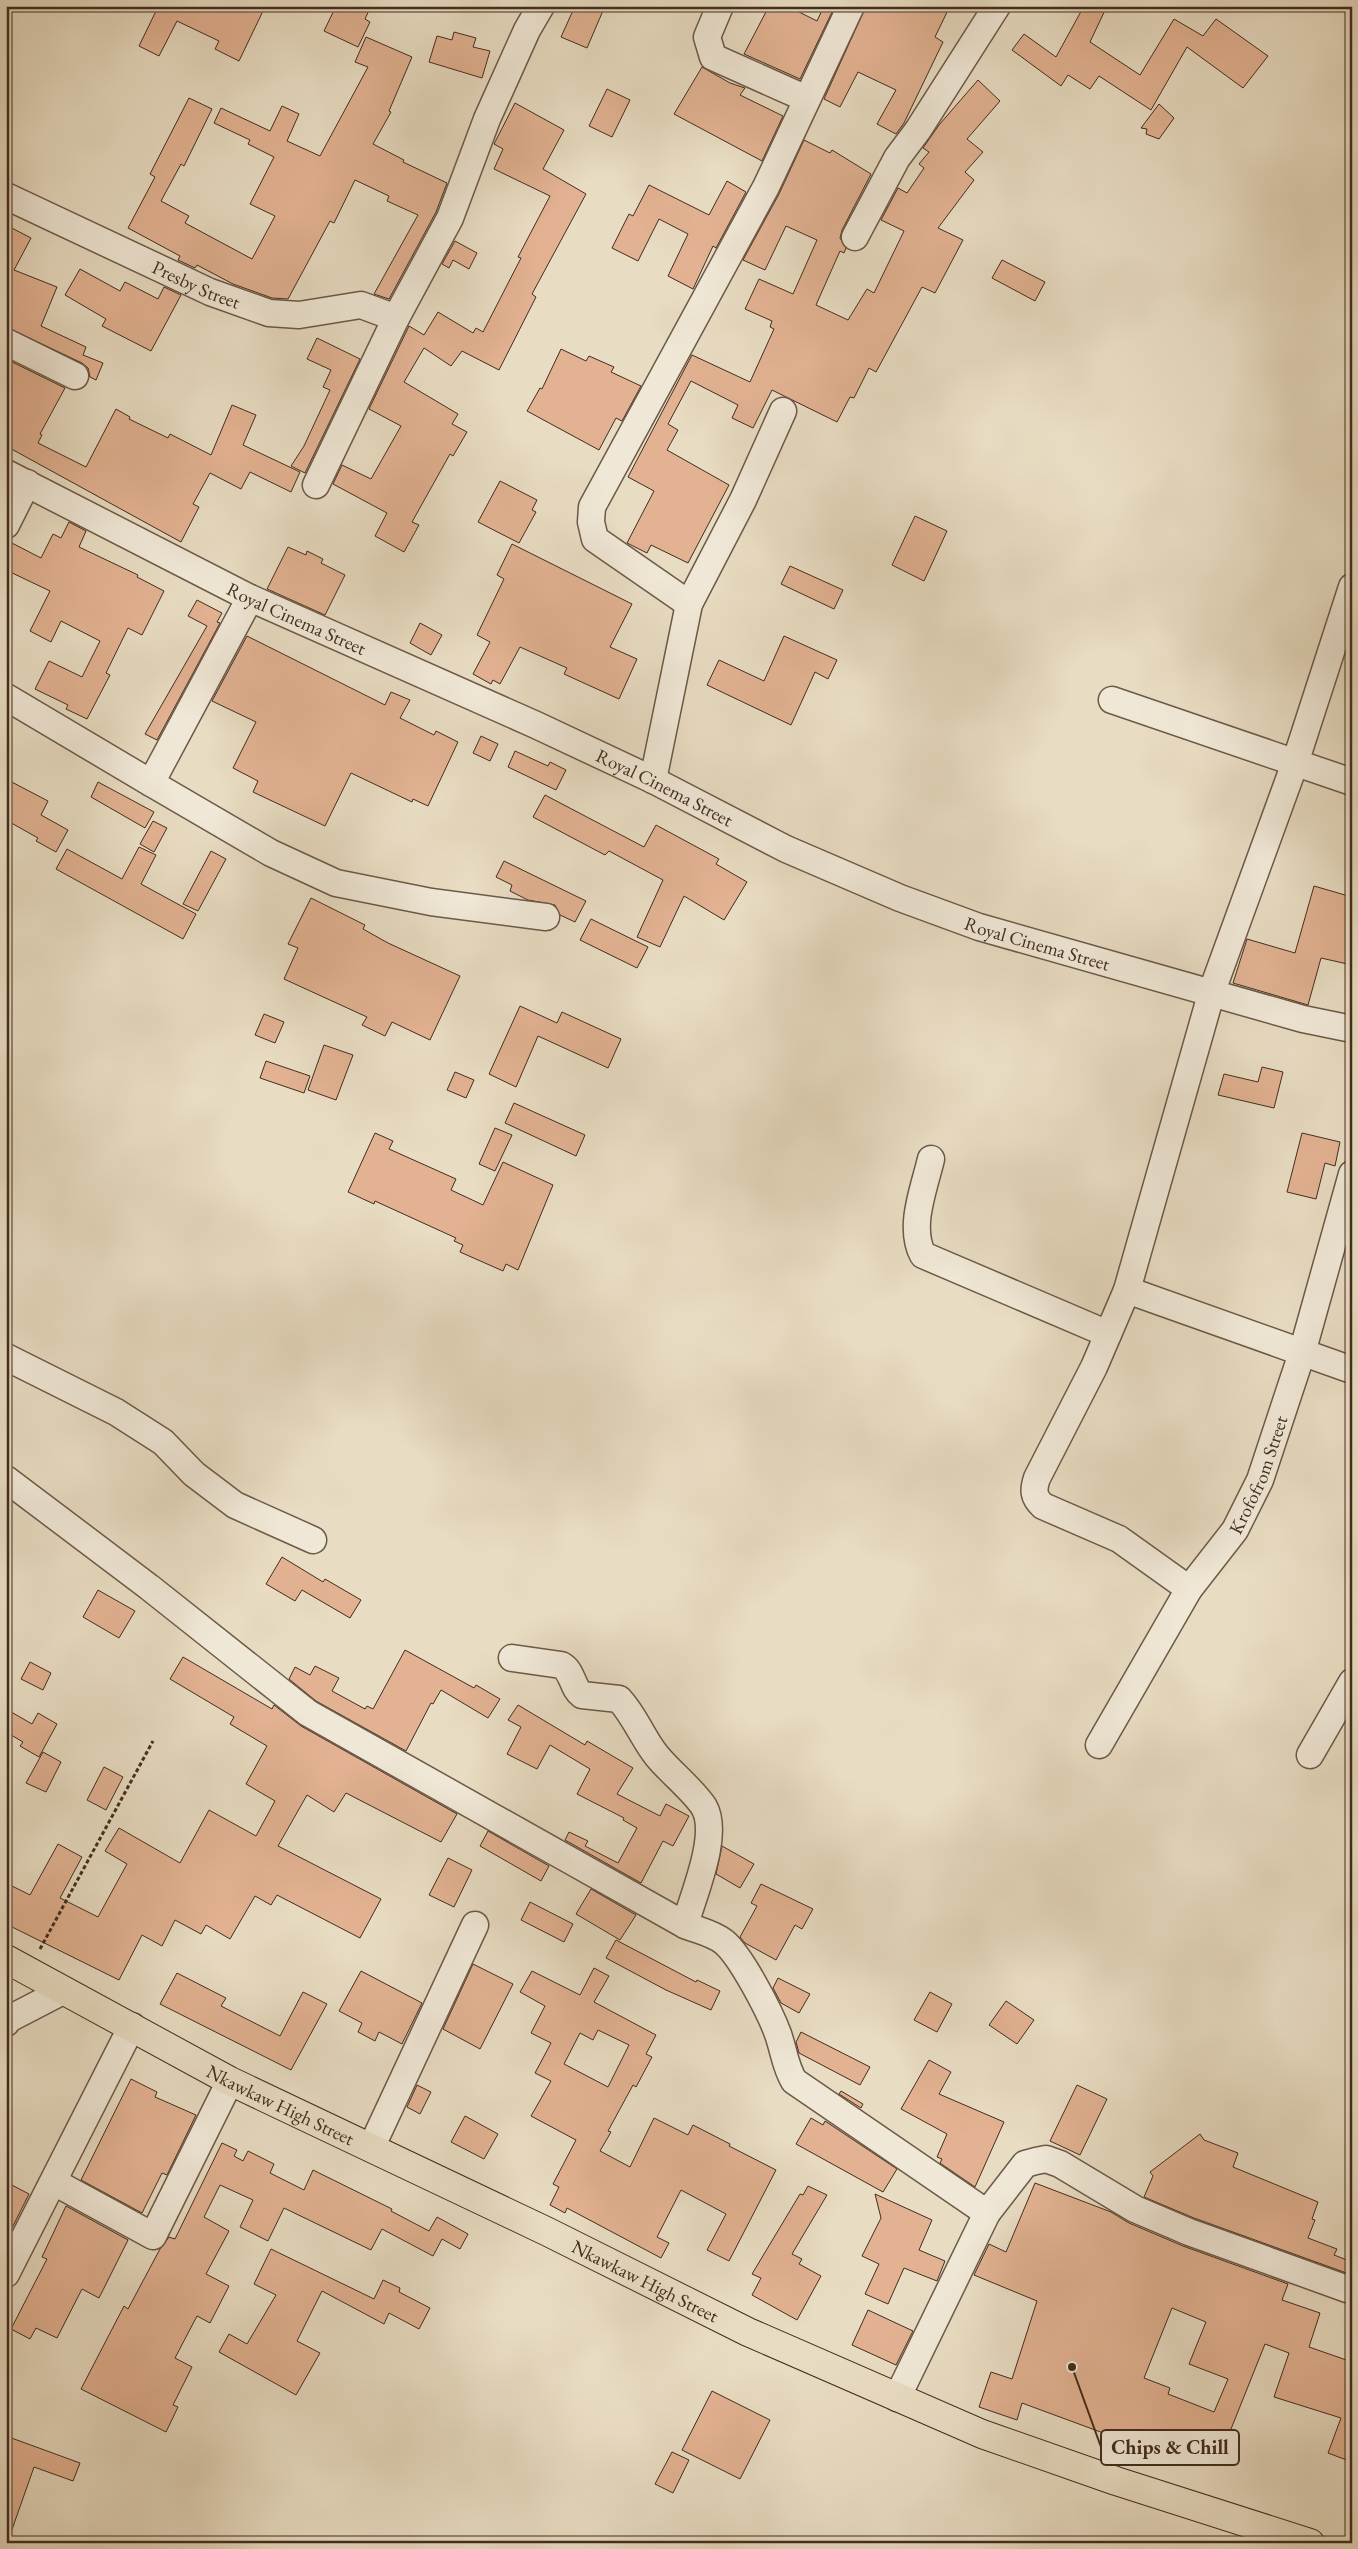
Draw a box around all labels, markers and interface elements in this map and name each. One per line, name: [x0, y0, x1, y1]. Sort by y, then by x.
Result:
street label: Presby Street: [148, 254, 244, 314]
street label: Royal Cinema Street: [223, 576, 370, 661]
street label: Royal Cinema Street: [592, 743, 738, 832]
street label: Royal Cinema Street: [961, 910, 1113, 976]
street label: Krofofrom Street: [1223, 1412, 1293, 1538]
street label: Nkawkaw High Street: [203, 2058, 359, 2151]
street label: Nkawkaw High Street: [568, 2234, 723, 2328]
callout: Chips & Chill: [1101, 2430, 1239, 2465]
text: Chips & Chill: [1111, 2434, 1229, 2460]

